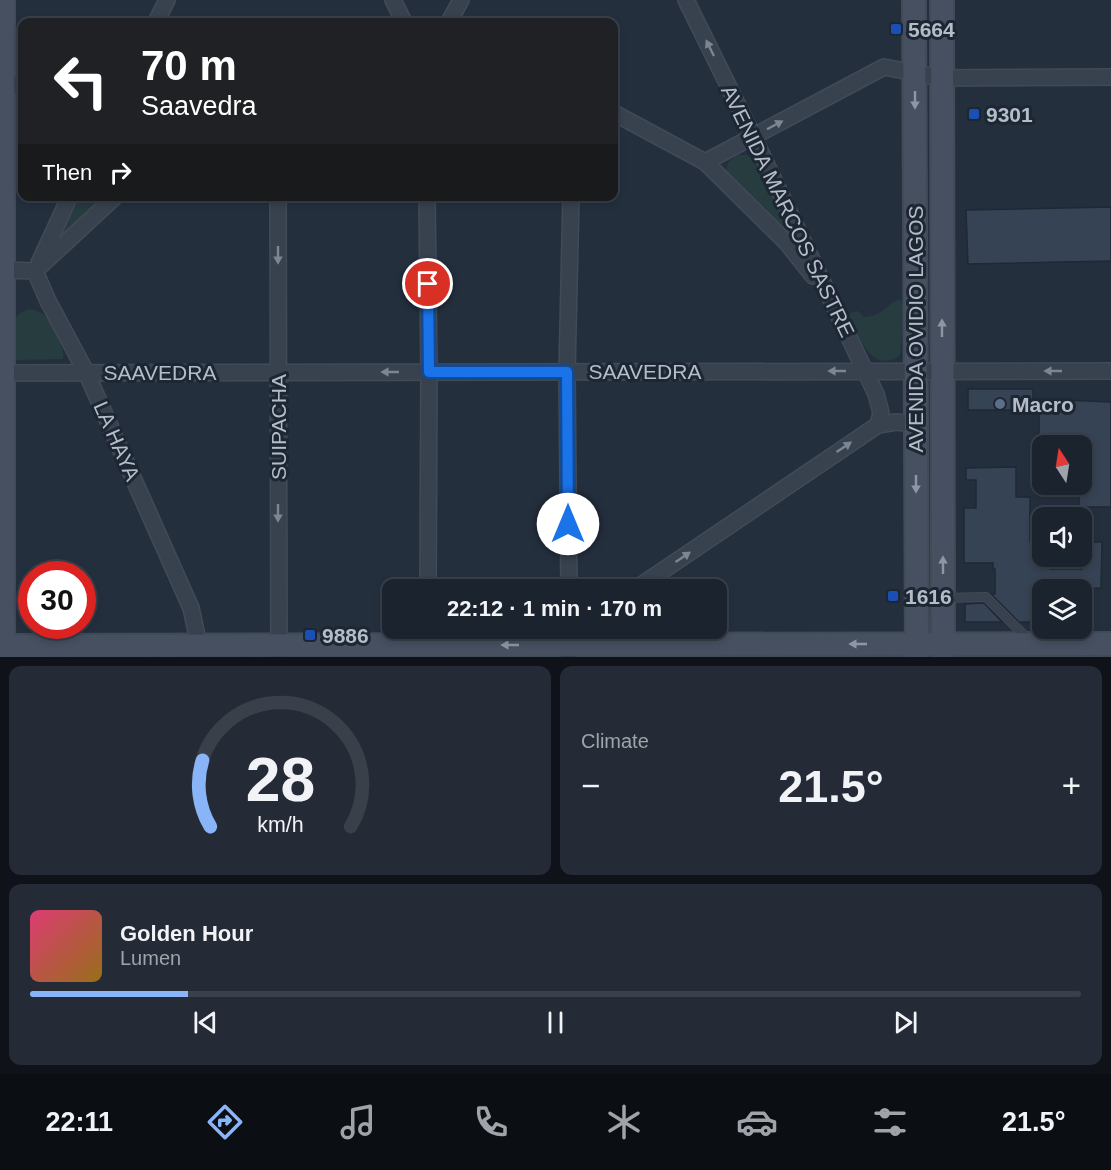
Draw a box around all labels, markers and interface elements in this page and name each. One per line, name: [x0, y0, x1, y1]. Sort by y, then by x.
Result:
place label: 5664: [908, 18, 955, 41]
marker: 5664: [889, 22, 903, 36]
one-way arrow: [705, 39, 715, 57]
icon: left: [42, 42, 120, 120]
text: 70 m: [141, 42, 237, 89]
street label: AVENIDA MARCOS SASTRE: [717, 81, 859, 341]
text: Saavedra: [141, 91, 257, 121]
one-way arrow: [910, 91, 920, 110]
place label: 9301: [986, 103, 1033, 126]
marker: 9301: [967, 107, 981, 121]
one-way arrow: [767, 120, 784, 130]
icon: right: [104, 156, 137, 189]
text: Then: [42, 160, 92, 185]
street label: AVENIDA OVIDIO LAGOS: [904, 205, 927, 453]
one-way arrow: [273, 245, 283, 264]
pin: [402, 258, 453, 309]
icon: arrive: [411, 267, 444, 300]
one-way arrow: [937, 318, 947, 337]
street label: SAAVEDRA: [589, 360, 701, 383]
street label: SAAVEDRA: [104, 361, 216, 384]
one-way arrow: [827, 366, 846, 376]
one-way arrow: [1043, 366, 1062, 376]
one-way arrow: [380, 367, 399, 377]
street label: SUIPACHA: [267, 374, 290, 480]
place label: Macro: [1012, 393, 1074, 416]
marker: Macro: [993, 397, 1007, 411]
street label: LA HAYA: [89, 398, 145, 484]
north arrow: [1032, 435, 1092, 495]
map controls: [1032, 435, 1092, 639]
one-way arrow: [836, 442, 852, 453]
one-way arrow: [911, 475, 921, 494]
position arrow: [536, 492, 600, 556]
one-way arrow: [273, 503, 283, 522]
button: sound: [1032, 507, 1092, 567]
one-way arrow: [674, 551, 690, 563]
one-way arrow: [938, 555, 948, 574]
speed limit sign: 30: [18, 561, 96, 639]
button: layers: [1032, 579, 1092, 639]
place label: 1616: [905, 585, 952, 608]
marker: 1616: [886, 589, 900, 603]
text: 22:12 · 1 min · 170 m: [447, 596, 662, 621]
place label: 9886: [322, 624, 369, 647]
marker: 9886: [303, 628, 317, 642]
one-way arrow: [501, 640, 520, 650]
one-way arrow: [849, 640, 868, 649]
text: Climate: [581, 730, 649, 752]
text: 28: [245, 745, 315, 814]
text: 21.5°: [778, 761, 884, 812]
text: −: [581, 767, 600, 804]
text: +: [1062, 767, 1081, 804]
text: km/h: [257, 814, 303, 838]
text: Golden Hour: [120, 921, 253, 946]
text: Lumen: [120, 947, 181, 969]
icon: previous: [189, 1006, 222, 1039]
icon: pause: [539, 1006, 572, 1039]
icon: next: [889, 1006, 922, 1039]
icon: directions: [204, 1101, 246, 1143]
icon: music: [337, 1101, 379, 1143]
icon: phone: [470, 1101, 512, 1143]
icon: climate: [603, 1101, 645, 1143]
icon: car: [736, 1101, 778, 1143]
icon: filters: [869, 1101, 911, 1143]
text: 22:11: [46, 1107, 113, 1137]
text: 21.5°: [1002, 1107, 1065, 1137]

